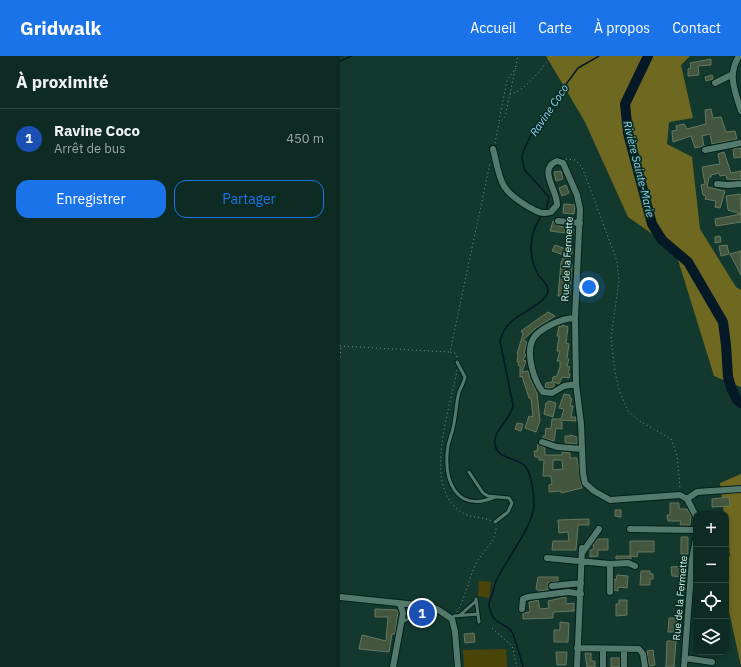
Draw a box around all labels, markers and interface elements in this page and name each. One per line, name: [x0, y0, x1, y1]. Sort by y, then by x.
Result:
text: Gridwalk: [20, 16, 102, 40]
text: Accueil: [470, 19, 516, 37]
text: Carte: [538, 19, 572, 37]
text: À propos: [594, 19, 650, 37]
text: Contact: [672, 19, 721, 37]
text: À proximité: [16, 71, 109, 93]
water label: Ravine Coco: [527, 81, 571, 139]
water label: Rivière Sainte-Marie: [620, 119, 658, 219]
text: Ravine Coco: [54, 121, 140, 140]
text: 1: [25, 130, 33, 147]
text: 450 m: [286, 130, 324, 147]
text: Arrêt de bus: [54, 140, 126, 157]
button: Enregistrer: [16, 180, 166, 218]
button: Partager: [174, 180, 324, 218]
street label: Rue de la Fermette: [558, 216, 576, 302]
your location: [579, 277, 599, 297]
map controls: [693, 511, 729, 655]
button: +: [693, 511, 729, 547]
button: −: [693, 547, 729, 583]
street label: Rue de la Fermette: [670, 555, 690, 641]
button: locate: [693, 583, 729, 619]
pin: 1: [409, 598, 435, 628]
button: layers: [693, 619, 729, 655]

